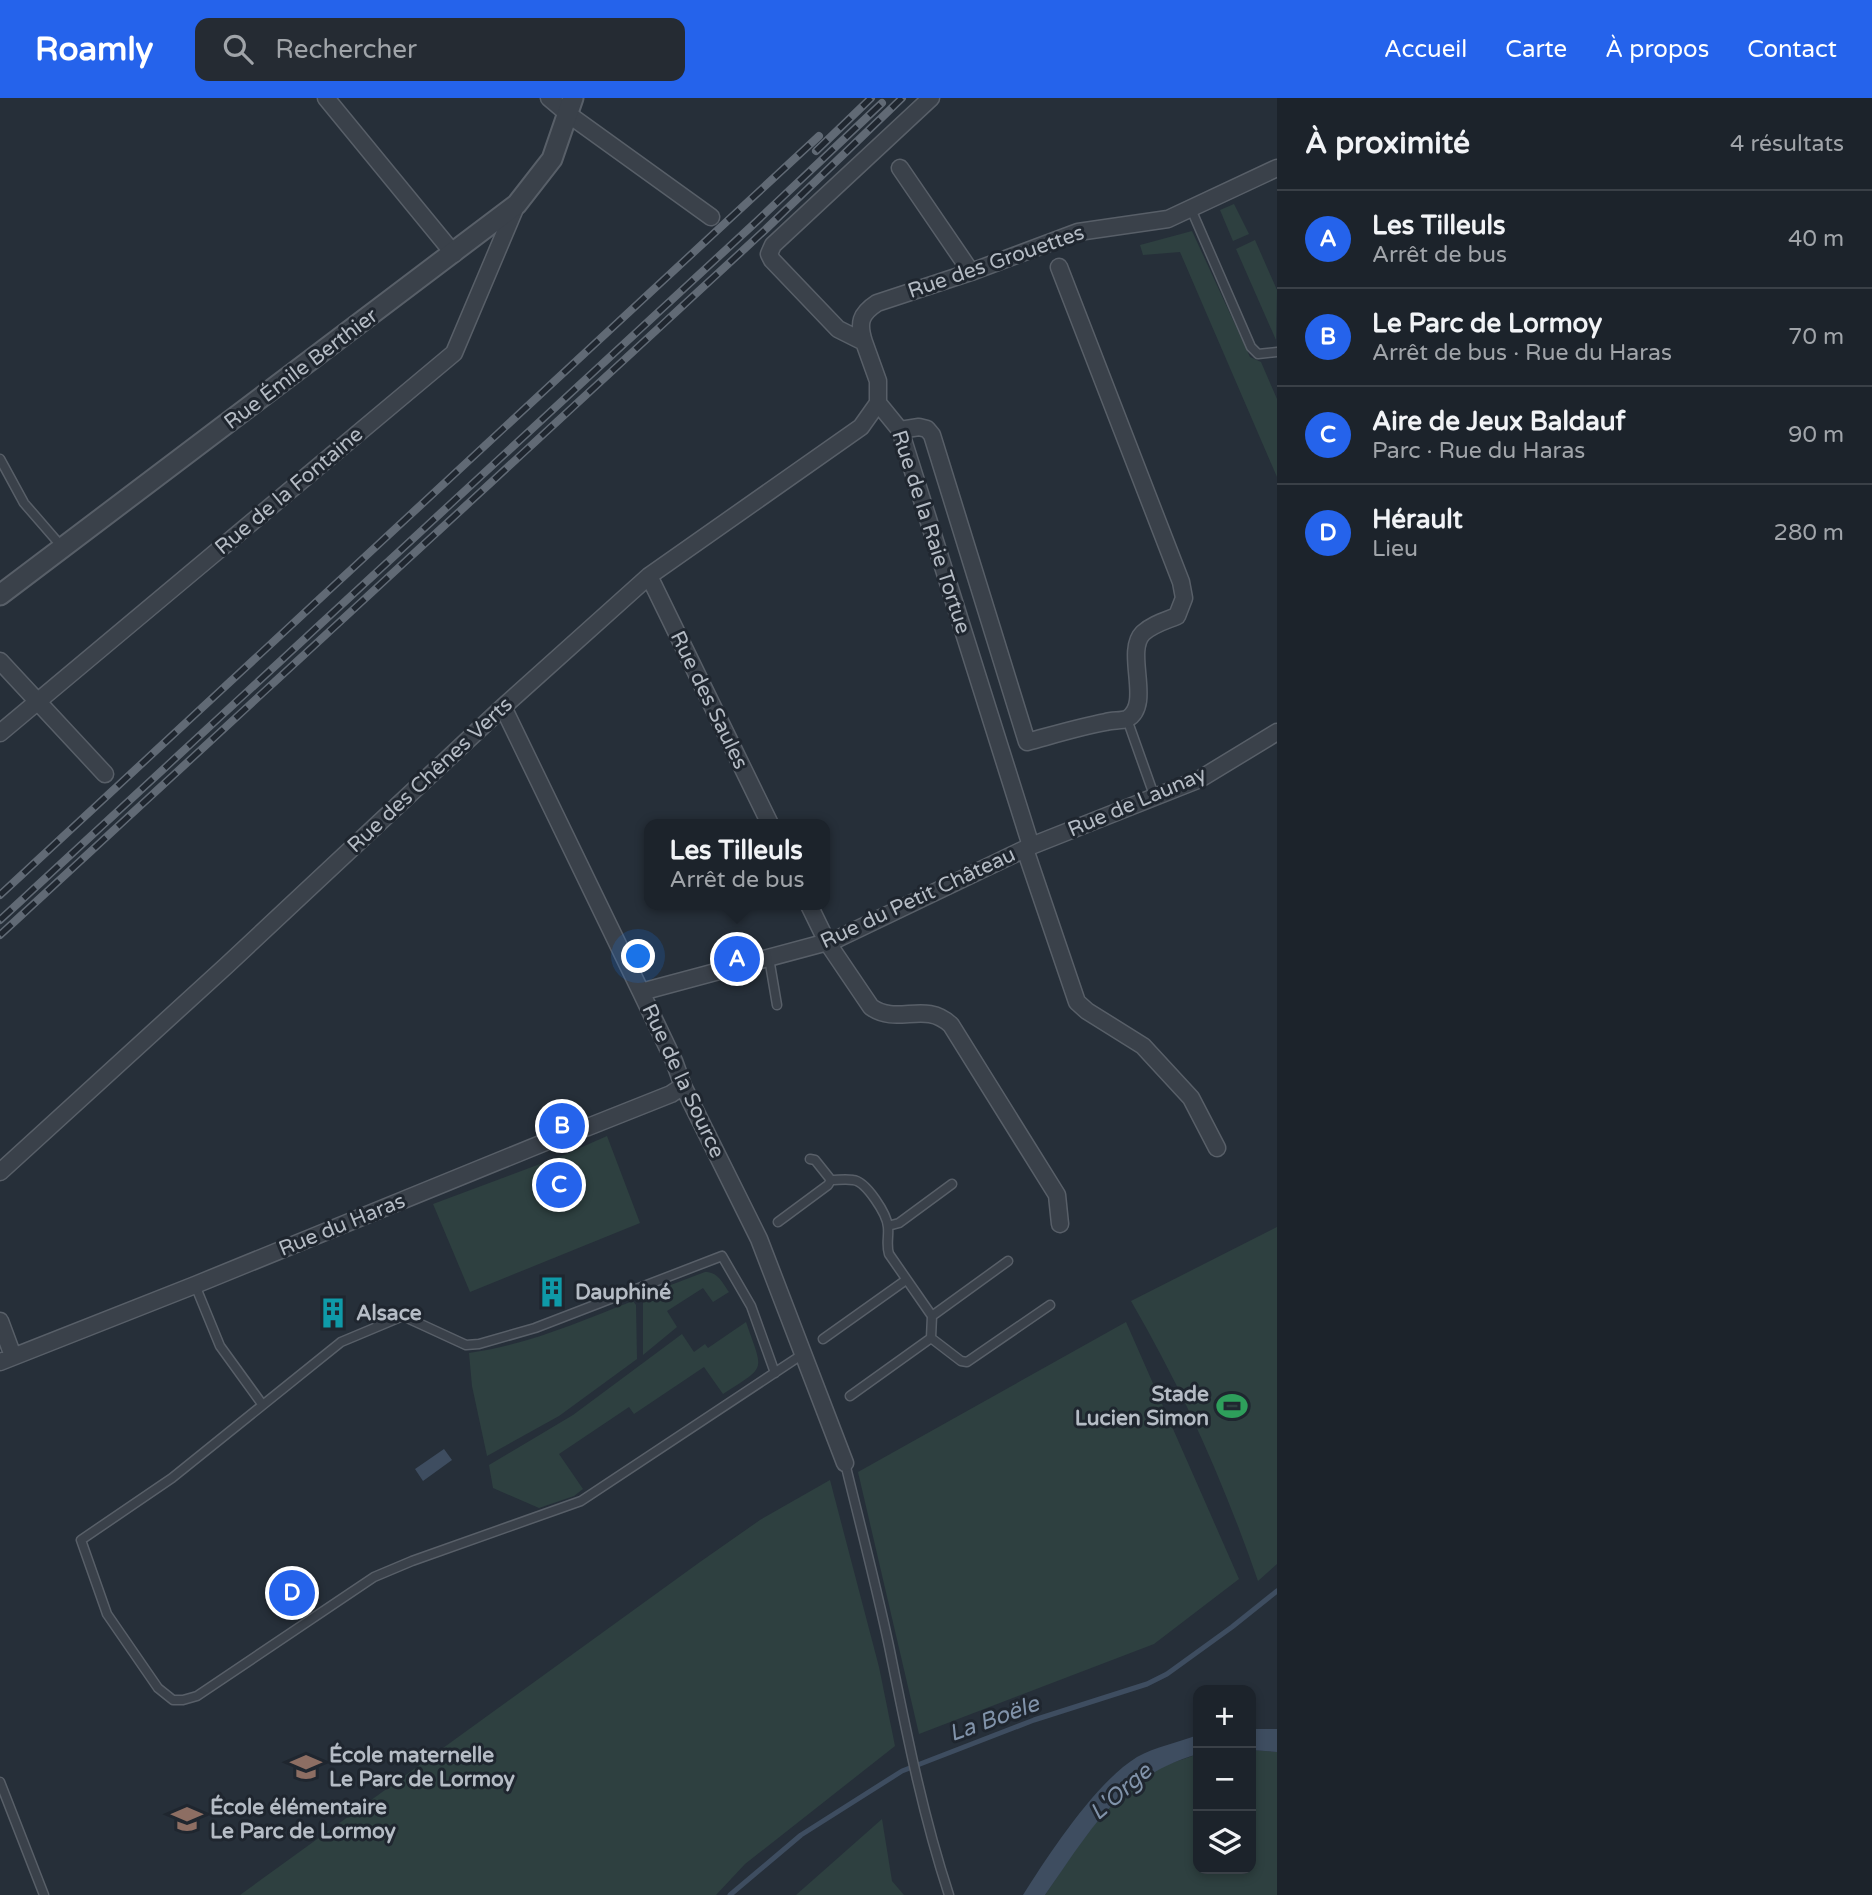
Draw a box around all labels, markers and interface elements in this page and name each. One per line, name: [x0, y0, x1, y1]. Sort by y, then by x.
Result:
search box: [195, 18, 685, 81]
text: Roamly: [35, 30, 153, 69]
icon: search: [219, 30, 257, 68]
text: Rechercher: [275, 34, 417, 65]
text: Accueil: [1384, 35, 1467, 64]
text: Carte: [1505, 35, 1567, 64]
text: À propos: [1605, 35, 1709, 64]
text: Contact: [1747, 35, 1837, 64]
text: À proximité: [1305, 125, 1470, 162]
text: 4 résultats: [1730, 130, 1844, 158]
text: Les Tilleuls: [1372, 210, 1505, 241]
street label: Rue des Grouettes: [905, 220, 1087, 304]
text: A: [1319, 225, 1337, 253]
text: 40 m: [1788, 225, 1844, 253]
text: Arrêt de bus: [1372, 241, 1507, 269]
street label: Rue Émile Berthier: [219, 303, 383, 435]
text: Le Parc de Lormoy: [1372, 308, 1602, 339]
text: B: [1320, 323, 1336, 351]
text: 70 m: [1788, 323, 1844, 351]
text: Arrêt de bus · Rue du Haras: [1372, 339, 1672, 367]
text: Aire de Jeux Baldauf: [1372, 406, 1626, 437]
text: C: [1320, 421, 1336, 449]
text: 90 m: [1788, 421, 1844, 449]
street label: Rue de la Fontaine: [210, 422, 368, 560]
street label: Rue de la Raie Tortue: [886, 427, 976, 637]
text: Parc · Rue du Haras: [1372, 437, 1585, 465]
text: Hérault: [1372, 504, 1463, 535]
text: D: [1319, 519, 1337, 547]
text: 280 m: [1774, 519, 1844, 547]
text: Lieu: [1372, 535, 1418, 563]
street label: Rue des Saules: [665, 627, 753, 773]
street label: Rue des Chênes Verts: [342, 692, 518, 858]
street label: Rue de Launay: [1064, 762, 1210, 842]
popup: [644, 819, 830, 910]
text: Les Tilleuls: [669, 835, 803, 866]
street label: Rue du Petit Château: [817, 842, 1019, 954]
text: Arrêt de bus: [669, 866, 805, 894]
pin: A: [714, 933, 760, 985]
your location: [621, 939, 655, 973]
street label: Rue de la Source: [636, 1000, 730, 1162]
pin: B: [539, 1100, 585, 1152]
pin: C: [536, 1159, 582, 1211]
street label: Rue du Haras: [275, 1188, 409, 1262]
building icon: Dauphiné: [535, 1275, 569, 1309]
place label: Dauphiné: [575, 1280, 671, 1305]
building icon: Alsace: [316, 1296, 350, 1330]
place label: Alsace: [356, 1301, 422, 1326]
place label: Stade Lucien Simon: [1075, 1382, 1209, 1431]
sports icon: Stade Lucien Simon: [1215, 1389, 1249, 1423]
pin: D: [269, 1567, 315, 1619]
map controls: [1193, 1685, 1256, 1874]
button: +: [1193, 1685, 1256, 1748]
water label: La Boële: [945, 1689, 1045, 1748]
place label: École maternelle Le Parc de Lormoy: [329, 1742, 516, 1792]
button: −: [1193, 1748, 1256, 1811]
school or university icon: École maternelle Le Parc de Lormoy: [289, 1750, 323, 1784]
water label: L'Orge: [1084, 1756, 1159, 1826]
place label: École élémentaire Le Parc de Lormoy: [210, 1794, 397, 1844]
school or university icon: École élémentaire Le Parc de Lormoy: [170, 1802, 204, 1836]
button: layers: [1193, 1811, 1256, 1874]

